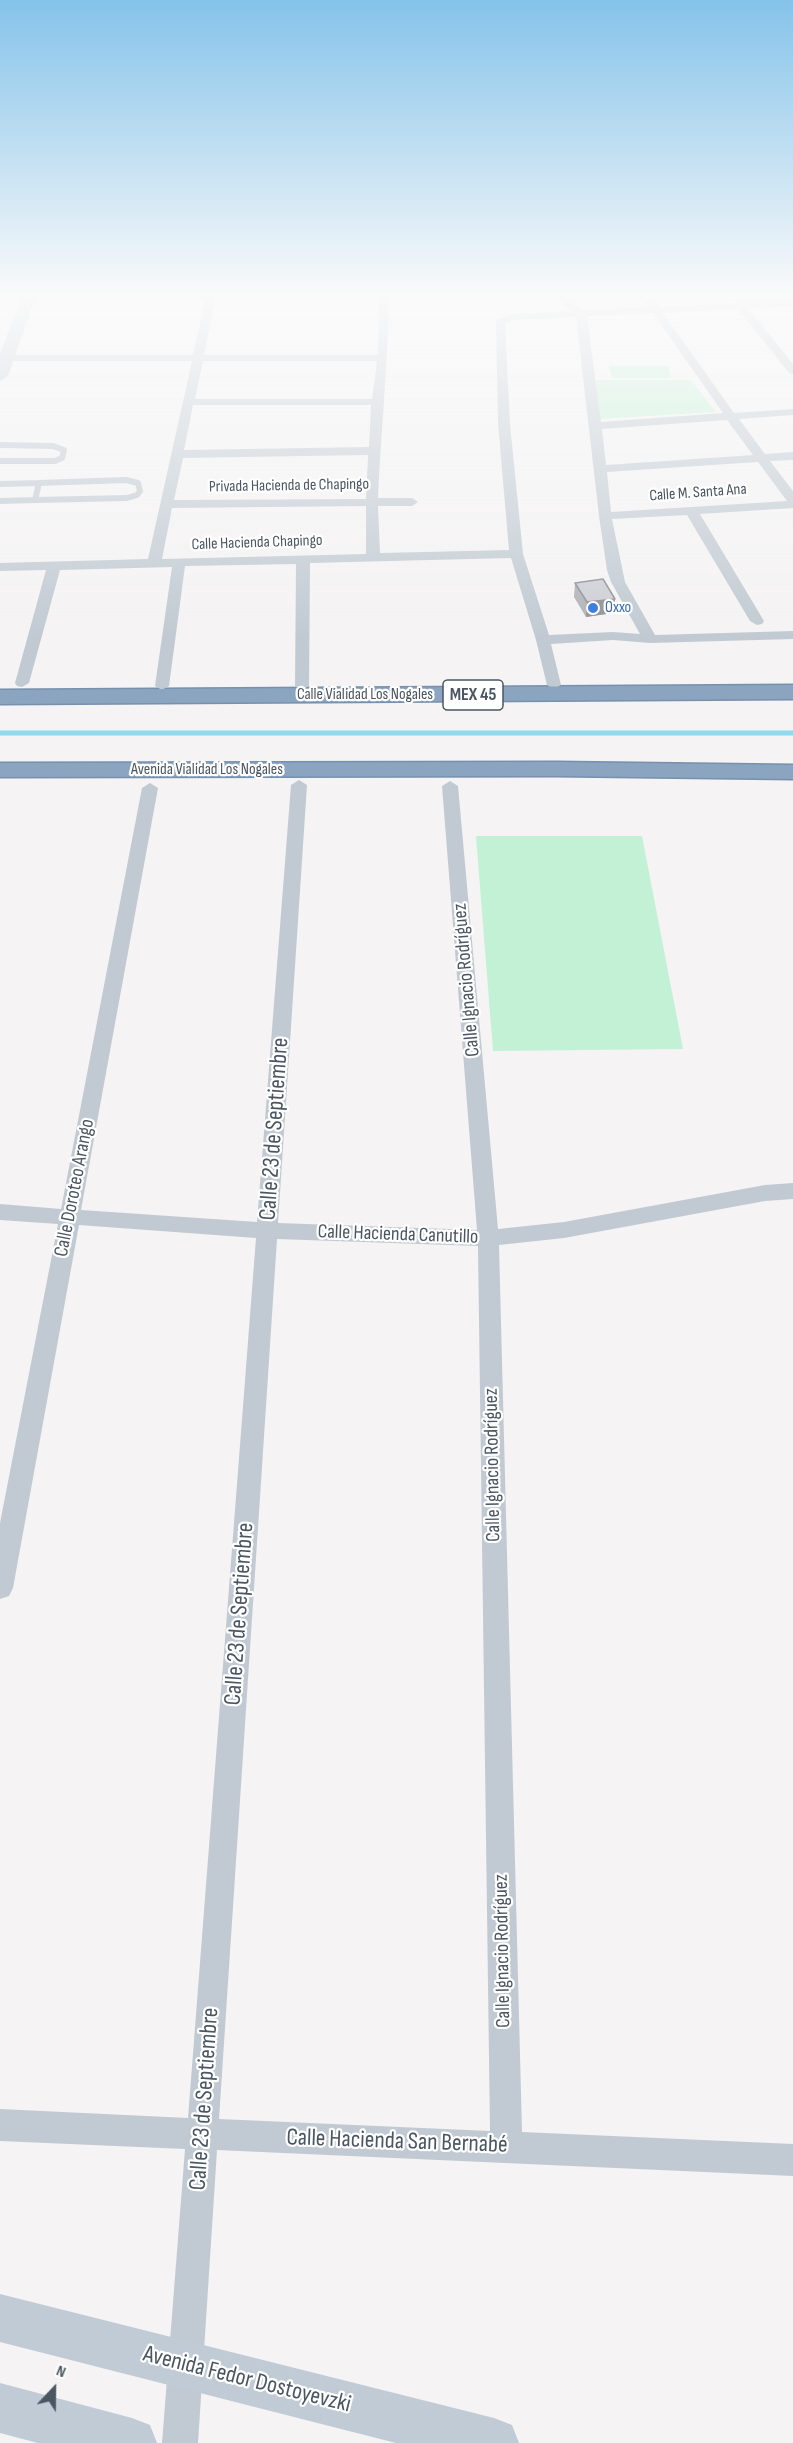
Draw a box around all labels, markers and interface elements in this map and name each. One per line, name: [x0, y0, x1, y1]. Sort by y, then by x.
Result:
street label: Privada Hacienda de Chapingo: [209, 475, 369, 497]
street label: Calle M. Santa Ana: [649, 480, 747, 506]
street label: Calle Hacienda Chapingo: [191, 531, 323, 555]
place label: Oxxo: [605, 598, 631, 618]
marker: Oxxo: [586, 601, 600, 615]
road number: MEX 45: [443, 680, 503, 710]
street label: Calle Vialidad Los Nogales: [297, 685, 433, 705]
street label: Avenida Vialidad Los Nogales: [131, 760, 283, 780]
street label: Calle Ignacio Rodríguez: [448, 902, 486, 1058]
street label: Calle 23 de Septiembre: [254, 1037, 296, 1221]
street label: Calle Doroteo Arango: [50, 1117, 100, 1259]
street label: Calle Hacienda Canutillo: [317, 1220, 479, 1250]
street label: Calle Ignacio Rodríguez: [480, 1388, 506, 1542]
street label: Calle 23 de Septiembre: [219, 1522, 261, 1706]
street label: Calle Ignacio Rodríguez: [490, 1874, 516, 2028]
street label: Calle 23 de Septiembre: [184, 2007, 226, 2191]
street label: Calle Hacienda San Bernabé: [286, 2124, 508, 2160]
street label: Avenida Fedor Dostoyevzki: [140, 2340, 354, 2420]
north arrow: [24, 2359, 84, 2419]
text: N: [53, 2361, 68, 2382]

